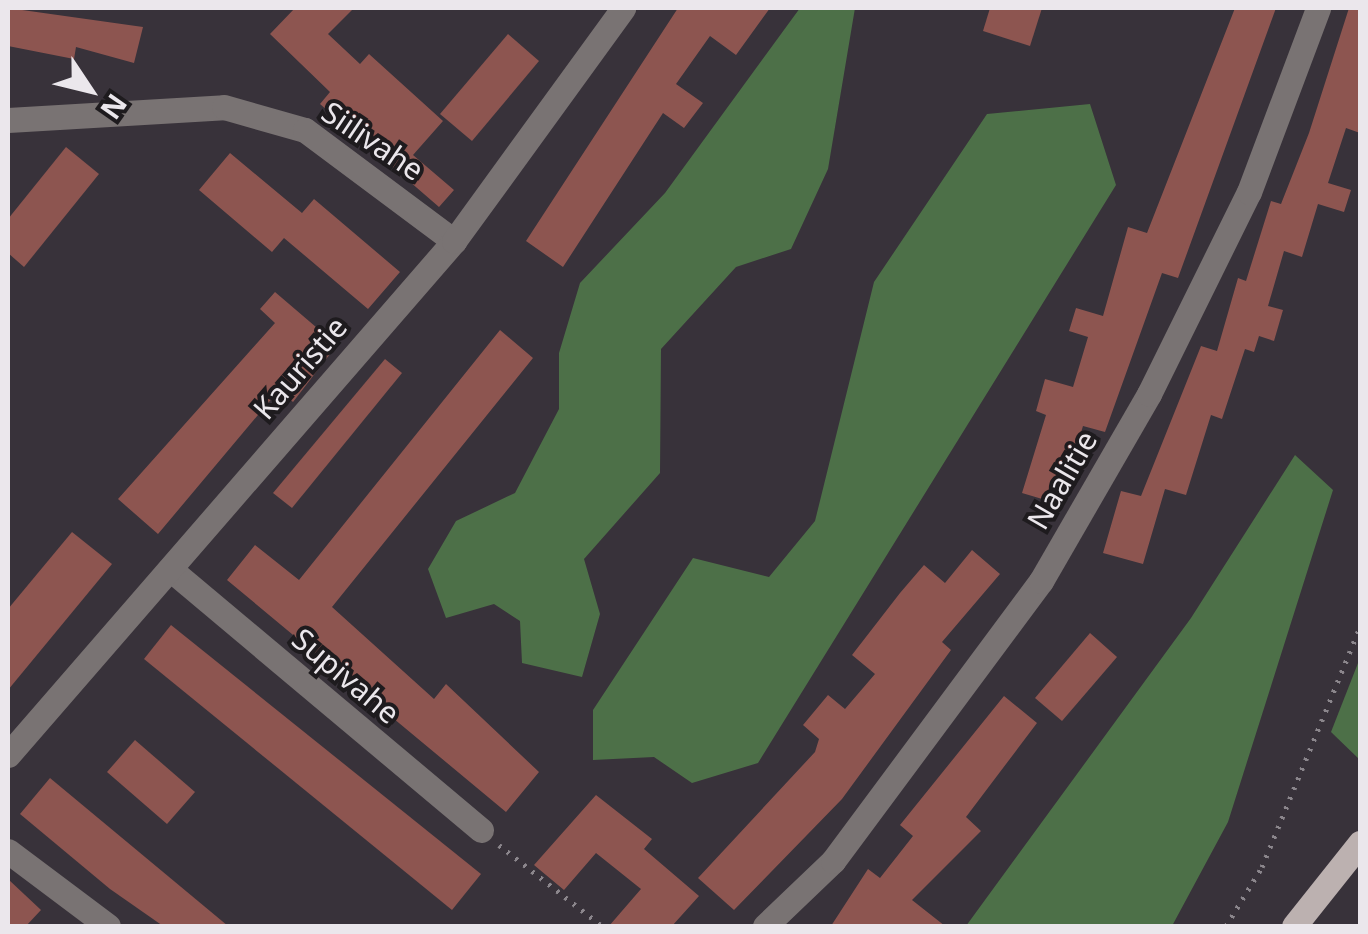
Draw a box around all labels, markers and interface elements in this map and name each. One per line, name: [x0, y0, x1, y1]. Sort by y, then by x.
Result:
north arrow: [40, 40, 140, 140]
text: N: [92, 87, 137, 127]
street label: Siilivahe: [315, 94, 431, 188]
street label: Kauristie: [246, 309, 354, 427]
street label: Naalitie: [1020, 424, 1104, 536]
street label: Supivahe: [285, 621, 407, 731]

